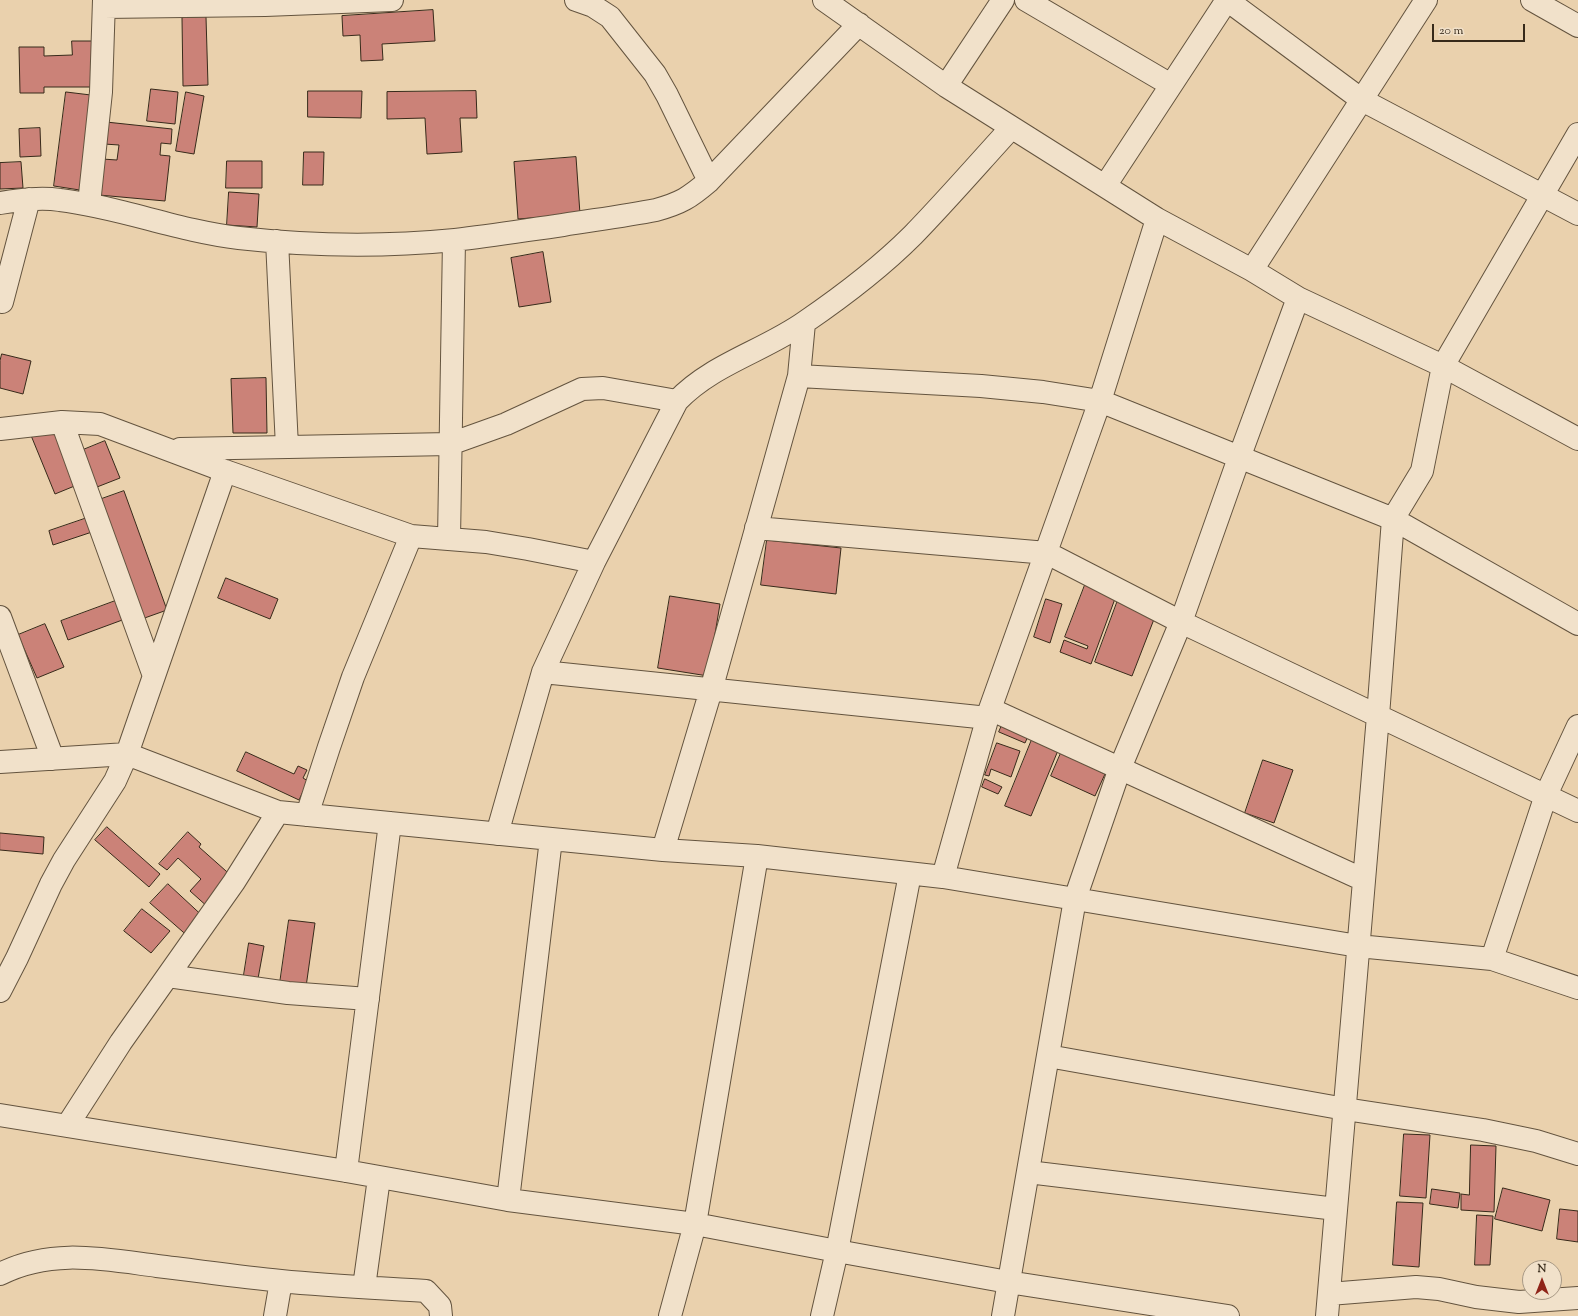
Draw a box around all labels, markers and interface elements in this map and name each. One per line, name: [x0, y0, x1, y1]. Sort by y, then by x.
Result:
scale bar: [1434, 16, 1527, 42]
text: 20 m: [1439, 22, 1463, 40]
north arrow: [1522, 1260, 1562, 1300]
text: N: [1538, 1261, 1546, 1277]

